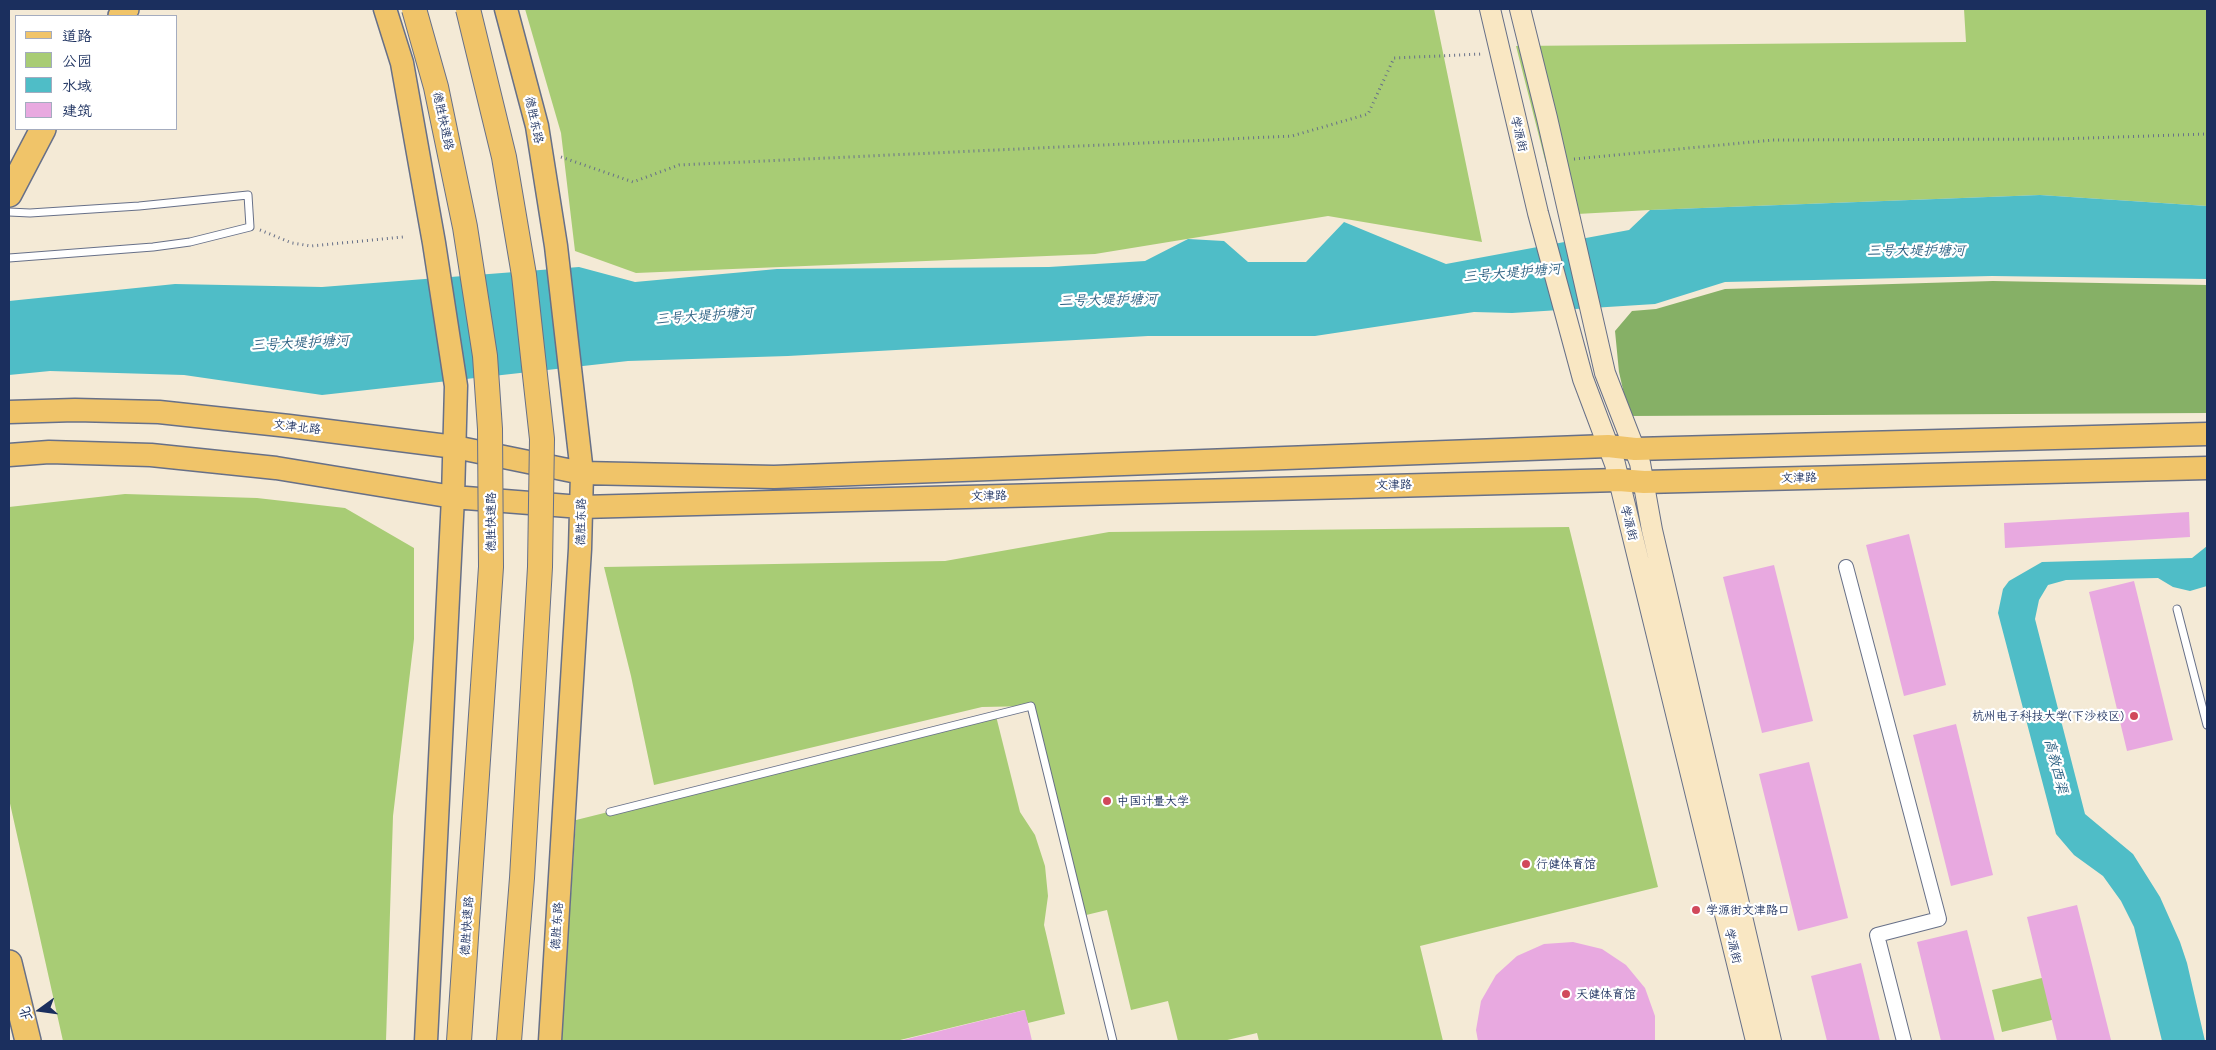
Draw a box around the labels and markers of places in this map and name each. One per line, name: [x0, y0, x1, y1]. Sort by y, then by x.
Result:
place label: 杭州电子科技大学(下沙校区): [1972, 709, 2124, 723]
marker: 杭州电子科技大学(下沙校区): [2128, 710, 2140, 722]
place label: 中国计量大学: [1117, 794, 1189, 808]
marker: 中国计量大学: [1101, 795, 1113, 807]
place label: 行健体育馆: [1536, 857, 1596, 871]
marker: 行健体育馆: [1520, 858, 1532, 870]
place label: 学源街文津路口: [1706, 903, 1790, 917]
marker: 学源街文津路口: [1690, 904, 1702, 916]
place label: 天健体育馆: [1576, 987, 1636, 1001]
marker: 天健体育馆: [1560, 988, 1572, 1000]

